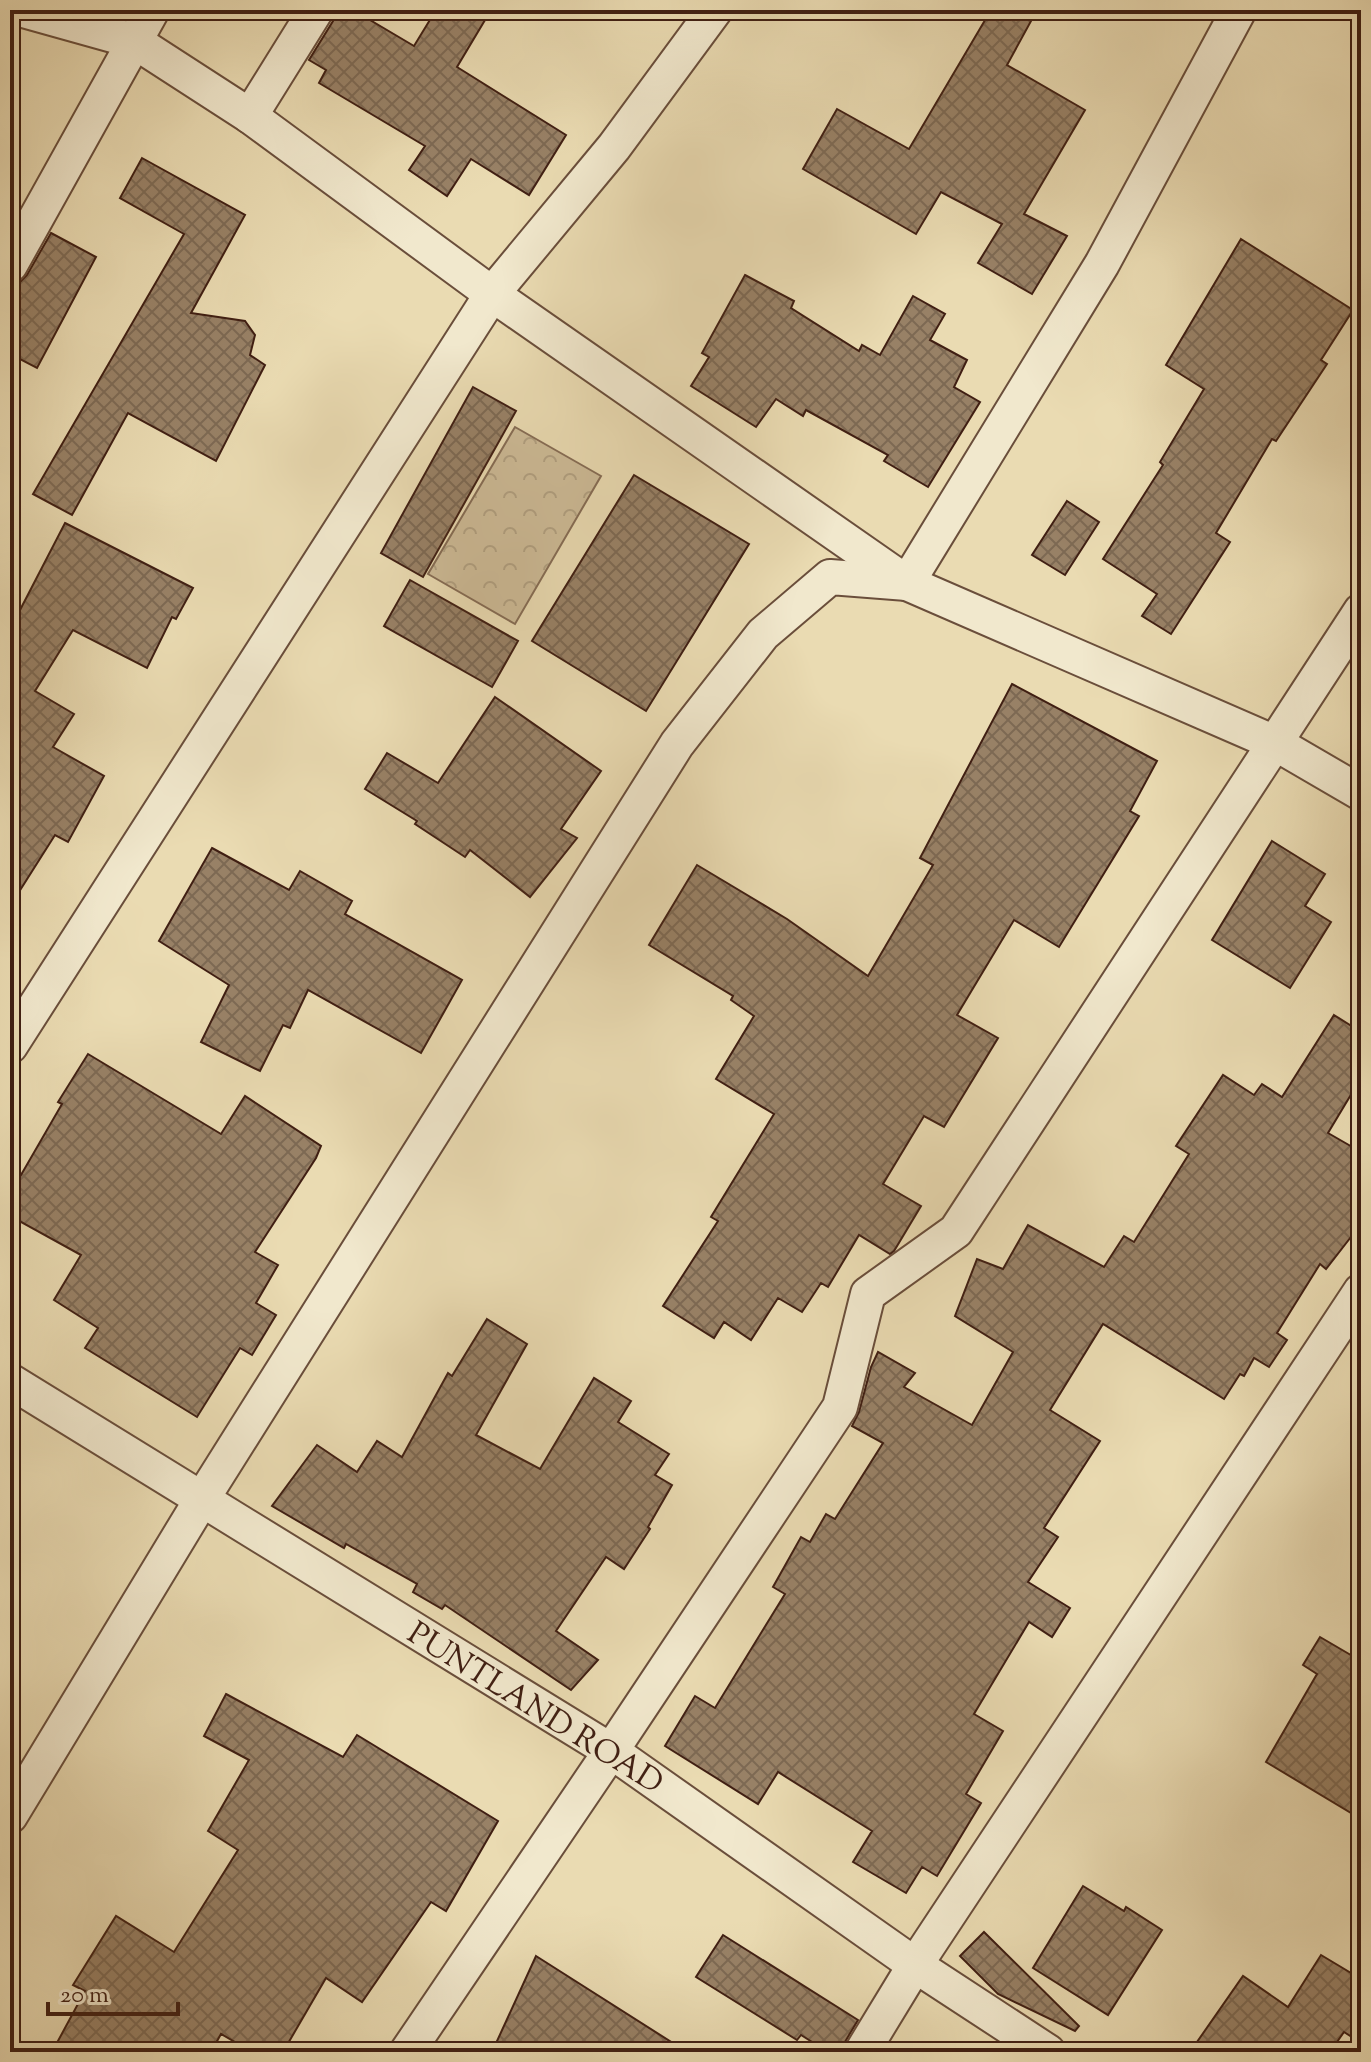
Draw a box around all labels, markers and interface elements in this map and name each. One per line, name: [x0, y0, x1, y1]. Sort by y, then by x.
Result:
street label: PUNTLAND ROAD: [397, 1612, 671, 1807]
scale bar: [48, 1966, 178, 2016]
text: 20 m: [60, 1979, 109, 2013]

